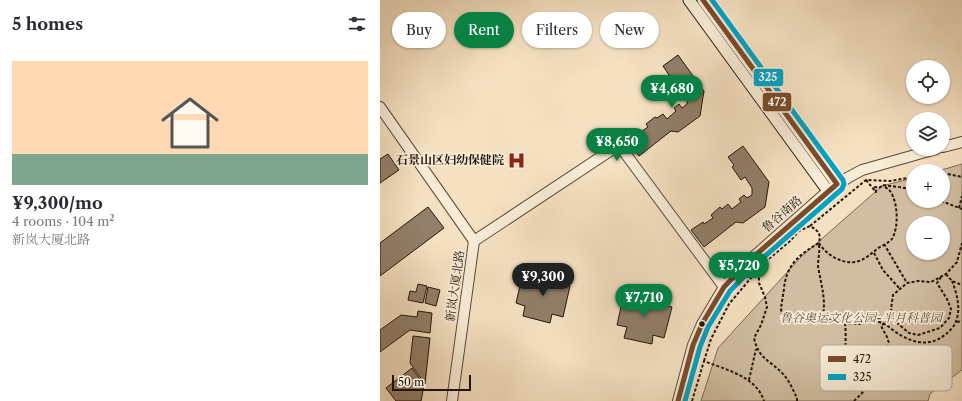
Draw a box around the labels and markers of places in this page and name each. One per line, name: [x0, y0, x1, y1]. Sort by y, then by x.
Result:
pin: ¥4,680: [639, 75, 705, 109]
pin: ¥8,650: [584, 128, 650, 162]
hospital icon: 石景山区妇幼保健院: [507, 150, 527, 170]
place label: 石景山区妇幼保健院: [396, 152, 504, 167]
pin: ¥5,720: [706, 252, 772, 286]
pin: ¥9,300: [510, 263, 576, 297]
pin: ¥7,710: [611, 284, 677, 318]
unlabelled marker: [697, 319, 707, 329]

